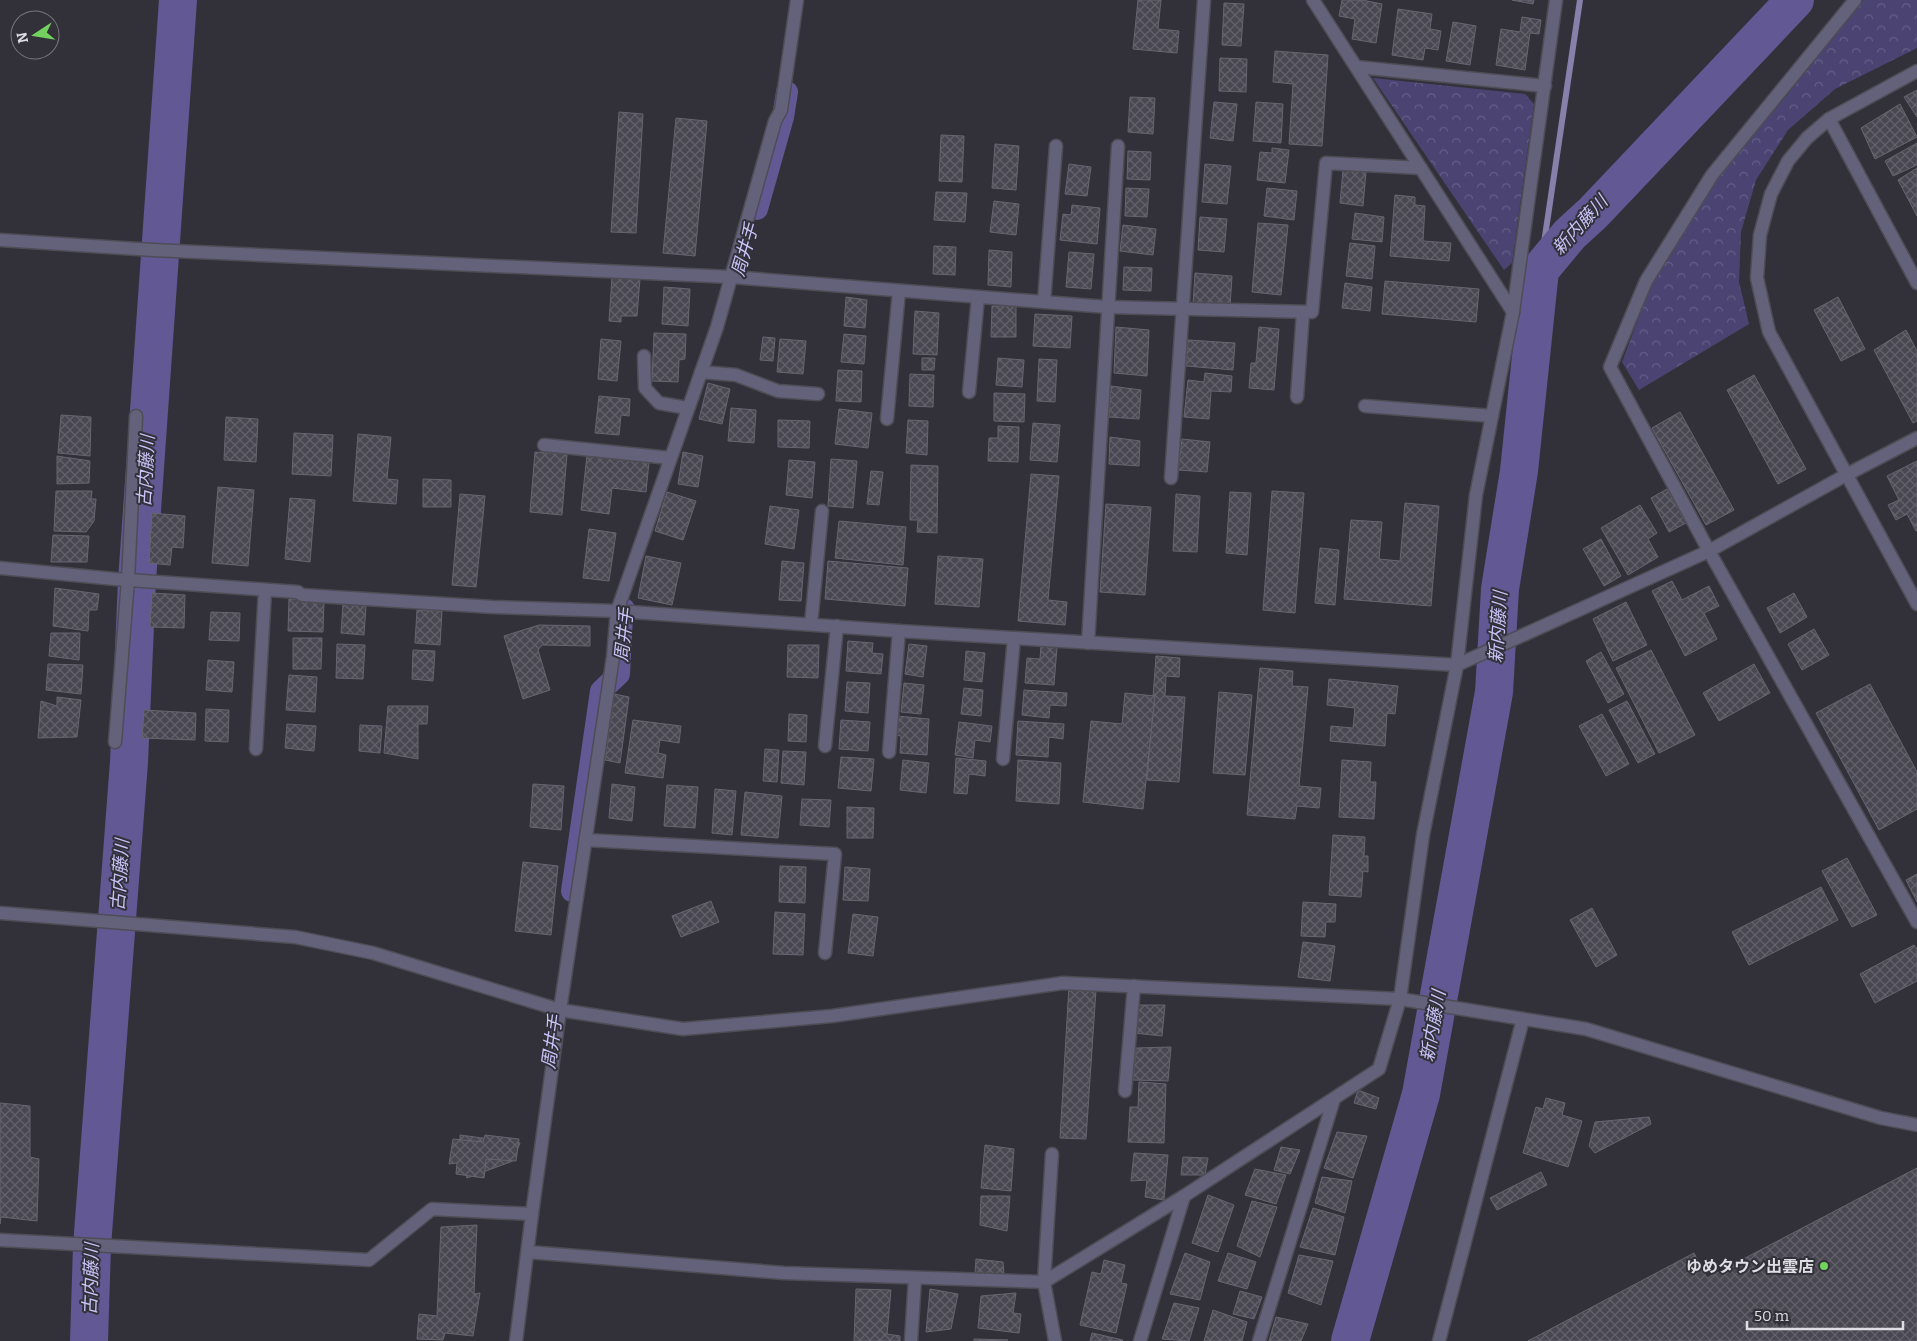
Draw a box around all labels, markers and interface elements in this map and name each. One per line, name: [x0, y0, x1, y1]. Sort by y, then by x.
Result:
north arrow: [10, 10, 60, 60]
text: N: [13, 30, 32, 45]
water label: 新内藤川: [1548, 189, 1614, 259]
water label: 周井手: [727, 220, 763, 279]
water label: 古内藤川: [133, 432, 159, 508]
water label: 新内藤川: [1485, 588, 1512, 664]
water label: 周井手: [610, 606, 638, 663]
water label: 古内藤川: [107, 836, 134, 912]
water label: 新内藤川: [1416, 987, 1450, 1063]
water label: 周井手: [537, 1013, 567, 1070]
water label: 古内藤川: [79, 1241, 103, 1315]
place label: ゆめタウン出雲店: [1686, 1257, 1814, 1276]
marker: ゆめタウン出雲店: [1818, 1260, 1830, 1272]
scale bar: [1747, 1298, 1903, 1330]
text: 50 m: [1754, 1307, 1790, 1325]

